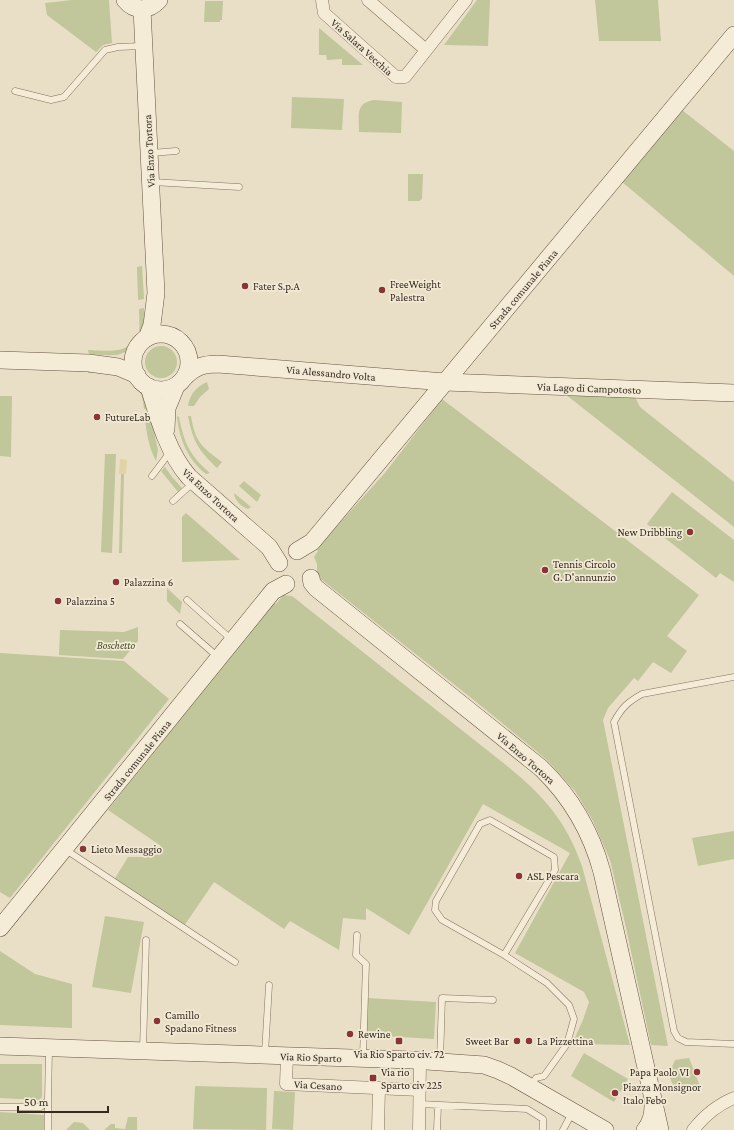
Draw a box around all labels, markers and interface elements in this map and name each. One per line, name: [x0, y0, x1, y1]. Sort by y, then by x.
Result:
street label: Via Salara Vecchia: [329, 16, 395, 78]
street label: Via Enzo Tortora: [141, 114, 157, 188]
street label: Strada comunale Piana: [486, 247, 560, 331]
place label: FreeWeight Palestra: [390, 278, 441, 303]
place label: Fater S.p.A: [253, 280, 300, 293]
marker: Fater S.p.A: [240, 281, 250, 291]
marker: FreeWeight Palestra: [377, 285, 387, 295]
street label: Via Alessandro Volta: [286, 363, 376, 383]
street label: Via Lago di Campotosto: [537, 380, 642, 397]
place label: FutureLab: [105, 411, 151, 423]
marker: FutureLab: [92, 412, 102, 422]
street label: Via Enzo Tortora: [180, 466, 242, 524]
place label: New Dribbling: [617, 526, 683, 539]
marker: New Dribbling: [685, 527, 695, 537]
place label: Tennis Circolo G. D'annunzio: [553, 558, 617, 583]
marker: Tennis Circolo G. D'annunzio: [540, 565, 550, 575]
place label: Palazzina 6: [124, 576, 173, 588]
marker: Palazzina 6: [111, 577, 121, 587]
place label: Palazzina 5: [66, 595, 115, 607]
marker: Palazzina 5: [53, 596, 63, 606]
park label: Boschetto: [97, 639, 136, 651]
street label: Strada comunale Piana: [101, 717, 173, 803]
street label: Via Enzo Tortora: [495, 730, 557, 786]
place label: Lieto Messaggio: [91, 843, 162, 856]
marker: Lieto Messaggio: [78, 844, 88, 854]
place label: ASL Pescara: [527, 870, 579, 882]
marker: ASL Pescara: [514, 871, 524, 881]
place label: Camillo Spadano Fitness: [165, 1009, 237, 1035]
marker: Camillo Spadano Fitness: [152, 1016, 162, 1026]
place label: Rewine: [358, 1028, 391, 1040]
marker: Rewine: [345, 1029, 355, 1039]
place label: Sweet Bar: [466, 1035, 509, 1047]
place label: La Pizzettina: [537, 1035, 593, 1047]
marker: Via Rio Sparto civ. 72: [394, 1036, 404, 1046]
marker: Sweet Bar: [512, 1036, 522, 1046]
marker: La Pizzettina: [524, 1036, 534, 1046]
place label: Via Rio Sparto civ. 72: [354, 1048, 444, 1061]
street label: Via Rio Sparto: [280, 1050, 343, 1065]
place label: Via rio Sparto civ 225: [381, 1066, 442, 1092]
place label: Papa Paolo VI: [630, 1066, 689, 1079]
marker: Papa Paolo VI: [692, 1067, 702, 1077]
marker: Via rio Sparto civ 225: [368, 1073, 378, 1083]
street label: Via Cesano: [294, 1078, 343, 1092]
place label: Piazza Monsignor Italo Febo: [623, 1081, 701, 1106]
scale bar: [18, 1088, 108, 1114]
marker: Piazza Monsignor Italo Febo: [610, 1088, 620, 1098]
text: 50 m: [24, 1095, 49, 1109]

